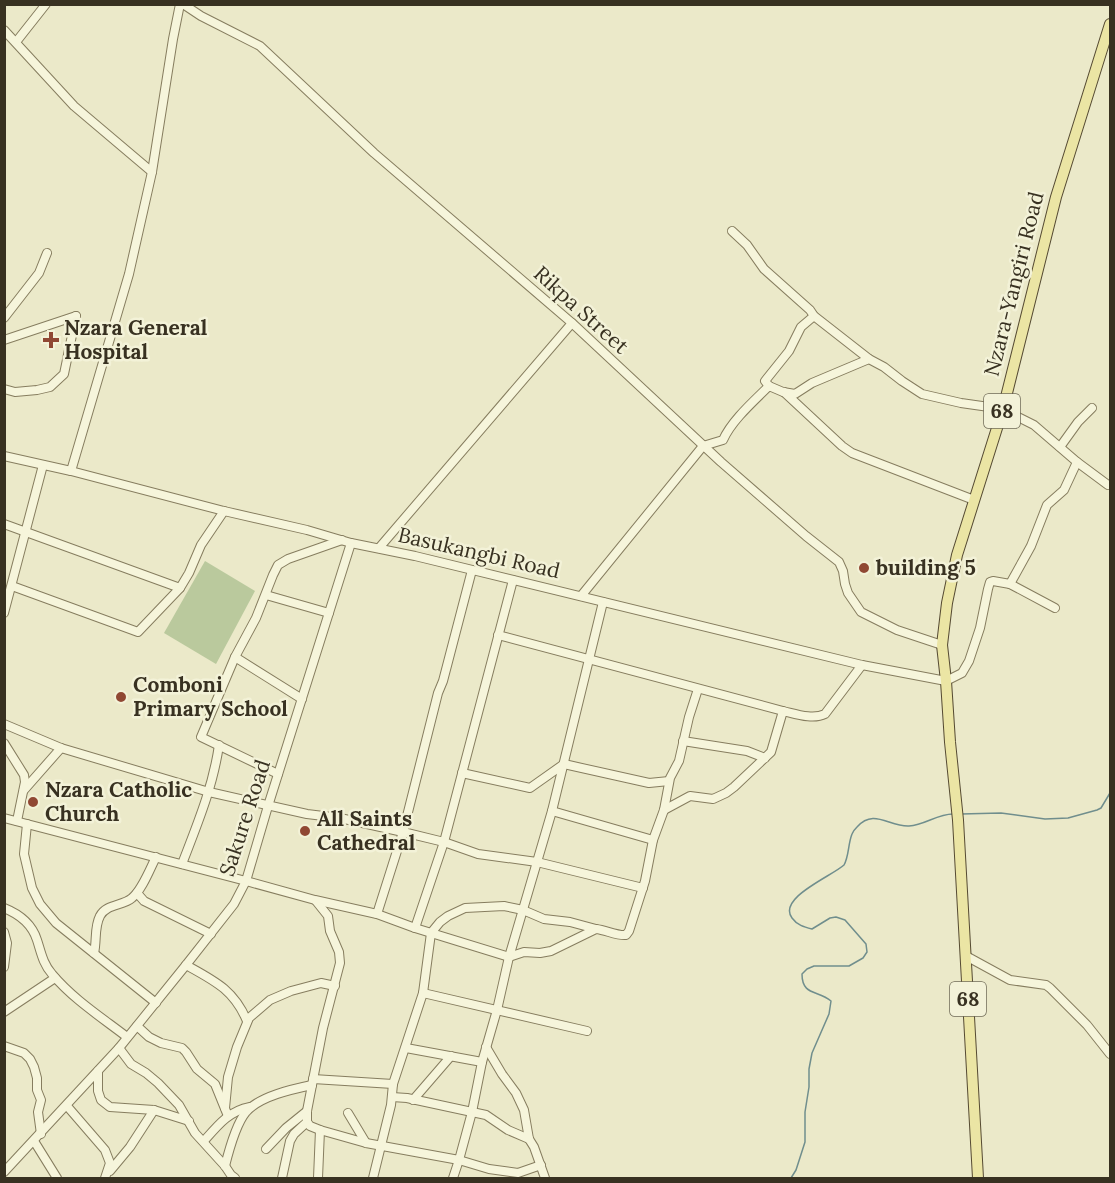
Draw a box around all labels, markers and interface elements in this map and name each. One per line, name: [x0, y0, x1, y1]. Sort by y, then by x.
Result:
street label: Nzara-Yangiri Road: [978, 189, 1050, 379]
street label: Rikpa Street: [528, 260, 635, 360]
place label: Nzara General Hospital: [64, 314, 208, 365]
marker: Nzara General Hospital: [42, 331, 60, 349]
road number: 68: [984, 394, 1020, 428]
street label: Basukangbi Road: [395, 521, 563, 584]
place label: building 5: [875, 554, 976, 581]
marker: building 5: [857, 561, 871, 575]
place label: Comboni Primary School: [133, 671, 288, 722]
marker: Comboni Primary School: [114, 690, 128, 704]
street label: Sakure Road: [213, 756, 276, 880]
place label: Nzara Catholic Church: [45, 776, 192, 827]
marker: Nzara Catholic Church: [26, 795, 40, 809]
place label: All Saints Cathedral: [317, 805, 416, 856]
marker: All Saints Cathedral: [298, 824, 312, 838]
road number: 68: [950, 982, 986, 1016]

